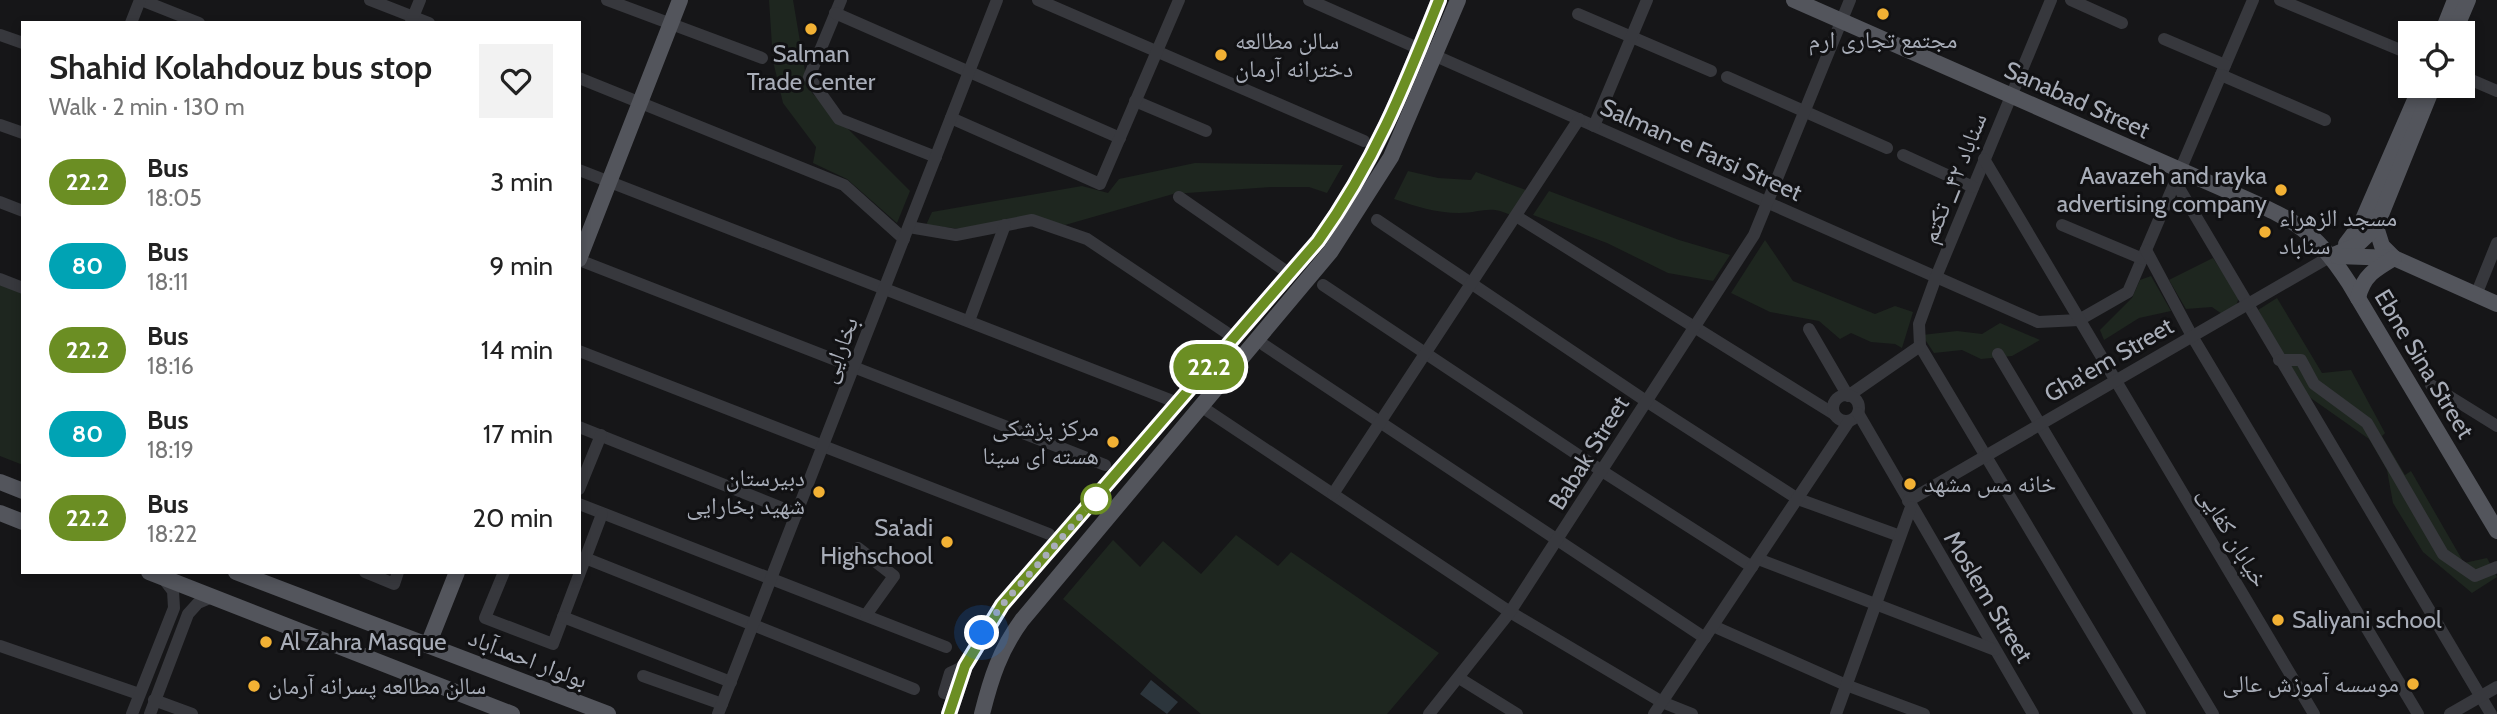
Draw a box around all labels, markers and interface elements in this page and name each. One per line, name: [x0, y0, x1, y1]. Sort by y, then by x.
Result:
marker: مجتمع تجاری ارم: [1875, 6, 1891, 22]
marker: Salman Trade Center: [803, 21, 819, 37]
map controls: [2398, 21, 2475, 98]
button: locate: [2398, 21, 2475, 98]
place label: مجتمع تجاری ارم: [1809, 25, 1957, 56]
place label: سالن مطالعه دخترانه آرمان: [1235, 26, 1353, 83]
place label: Salman Trade Center: [747, 39, 876, 96]
button: heart: [479, 44, 553, 118]
text: Shahid Kolahdouz bus stop: [49, 47, 432, 87]
marker: سالن مطالعه دخترانه آرمان: [1213, 47, 1229, 63]
street label: Sanabad Street: [2000, 55, 2154, 144]
street label: Salman-e Farsi Street: [1596, 92, 1806, 207]
text: Walk · 2 min · 130 m: [49, 93, 245, 121]
street label: سناباد ۴۲_ تکتم: [1914, 108, 1995, 248]
text: Bus: [147, 152, 188, 184]
place label: Aavazeh and rayka advertising company: [2057, 161, 2267, 218]
text: 3 min: [490, 166, 553, 198]
text: 22.2: [66, 167, 109, 196]
marker: Aavazeh and rayka advertising company: [2273, 182, 2289, 198]
text: 18:05: [147, 184, 202, 212]
place label: مسجد الزهراء سناباد: [2279, 203, 2397, 260]
marker: مسجد الزهراء سناباد: [2257, 224, 2273, 240]
text: Bus: [147, 236, 188, 268]
text: 9 min: [490, 250, 553, 282]
text: 80: [72, 251, 103, 280]
text: 18:11: [147, 268, 188, 296]
street label: Ebne Sina Street: [2369, 284, 2480, 444]
street label: Gha'em Street: [2039, 311, 2178, 408]
street label: بخارایی: [813, 313, 864, 387]
text: Bus: [147, 320, 188, 352]
text: 14 min: [481, 334, 553, 366]
text: 22.2: [66, 335, 109, 364]
line badge: 22.2: [1160, 344, 1258, 390]
text: 18:16: [147, 352, 194, 380]
text: 22.2: [1187, 352, 1231, 381]
street label: Babak Street: [1542, 391, 1635, 515]
text: Bus: [147, 404, 188, 436]
place label: مرکز پزشکی هسته ای سینا: [983, 413, 1099, 470]
text: 17 min: [483, 418, 553, 450]
text: 80: [72, 419, 103, 448]
marker: مرکز پزشکی هسته ای سینا: [1105, 434, 1121, 450]
text: 18:19: [147, 436, 194, 464]
place label: دبیرستان شهید بخارایی: [686, 463, 805, 520]
place label: خانه مس مشهد: [1924, 469, 2056, 498]
marker: خانه مس مشهد: [1902, 476, 1918, 492]
street label: خیابان کفایی: [2192, 481, 2275, 592]
marker: دبیرستان شهید بخارایی: [811, 484, 827, 500]
unlabelled marker: [1081, 484, 1111, 514]
text: Bus: [147, 488, 188, 520]
text: 20 min: [473, 502, 553, 534]
text: 22.2: [66, 503, 109, 532]
place label: Sa'adi Highschool: [820, 513, 933, 570]
text: 18:22: [147, 520, 197, 548]
street label: Moslem Street: [1938, 526, 2039, 668]
marker: Sa'adi Highschool: [939, 534, 955, 550]
place label: Saliyani school: [2292, 605, 2442, 634]
marker: Saliyani school: [2270, 612, 2286, 628]
your location: [964, 615, 999, 650]
street label: بولوار احمدآباد: [465, 623, 592, 694]
place label: Al Zahra Masque: [280, 627, 447, 656]
marker: Al Zahra Masque: [258, 634, 274, 650]
place label: موسسه آموزش عالی: [2222, 669, 2399, 698]
place label: سالن مطالعه پسرانه آرمان: [268, 671, 486, 700]
marker: موسسه آموزش عالی: [2405, 676, 2421, 692]
marker: سالن مطالعه پسرانه آرمان: [246, 678, 262, 694]

